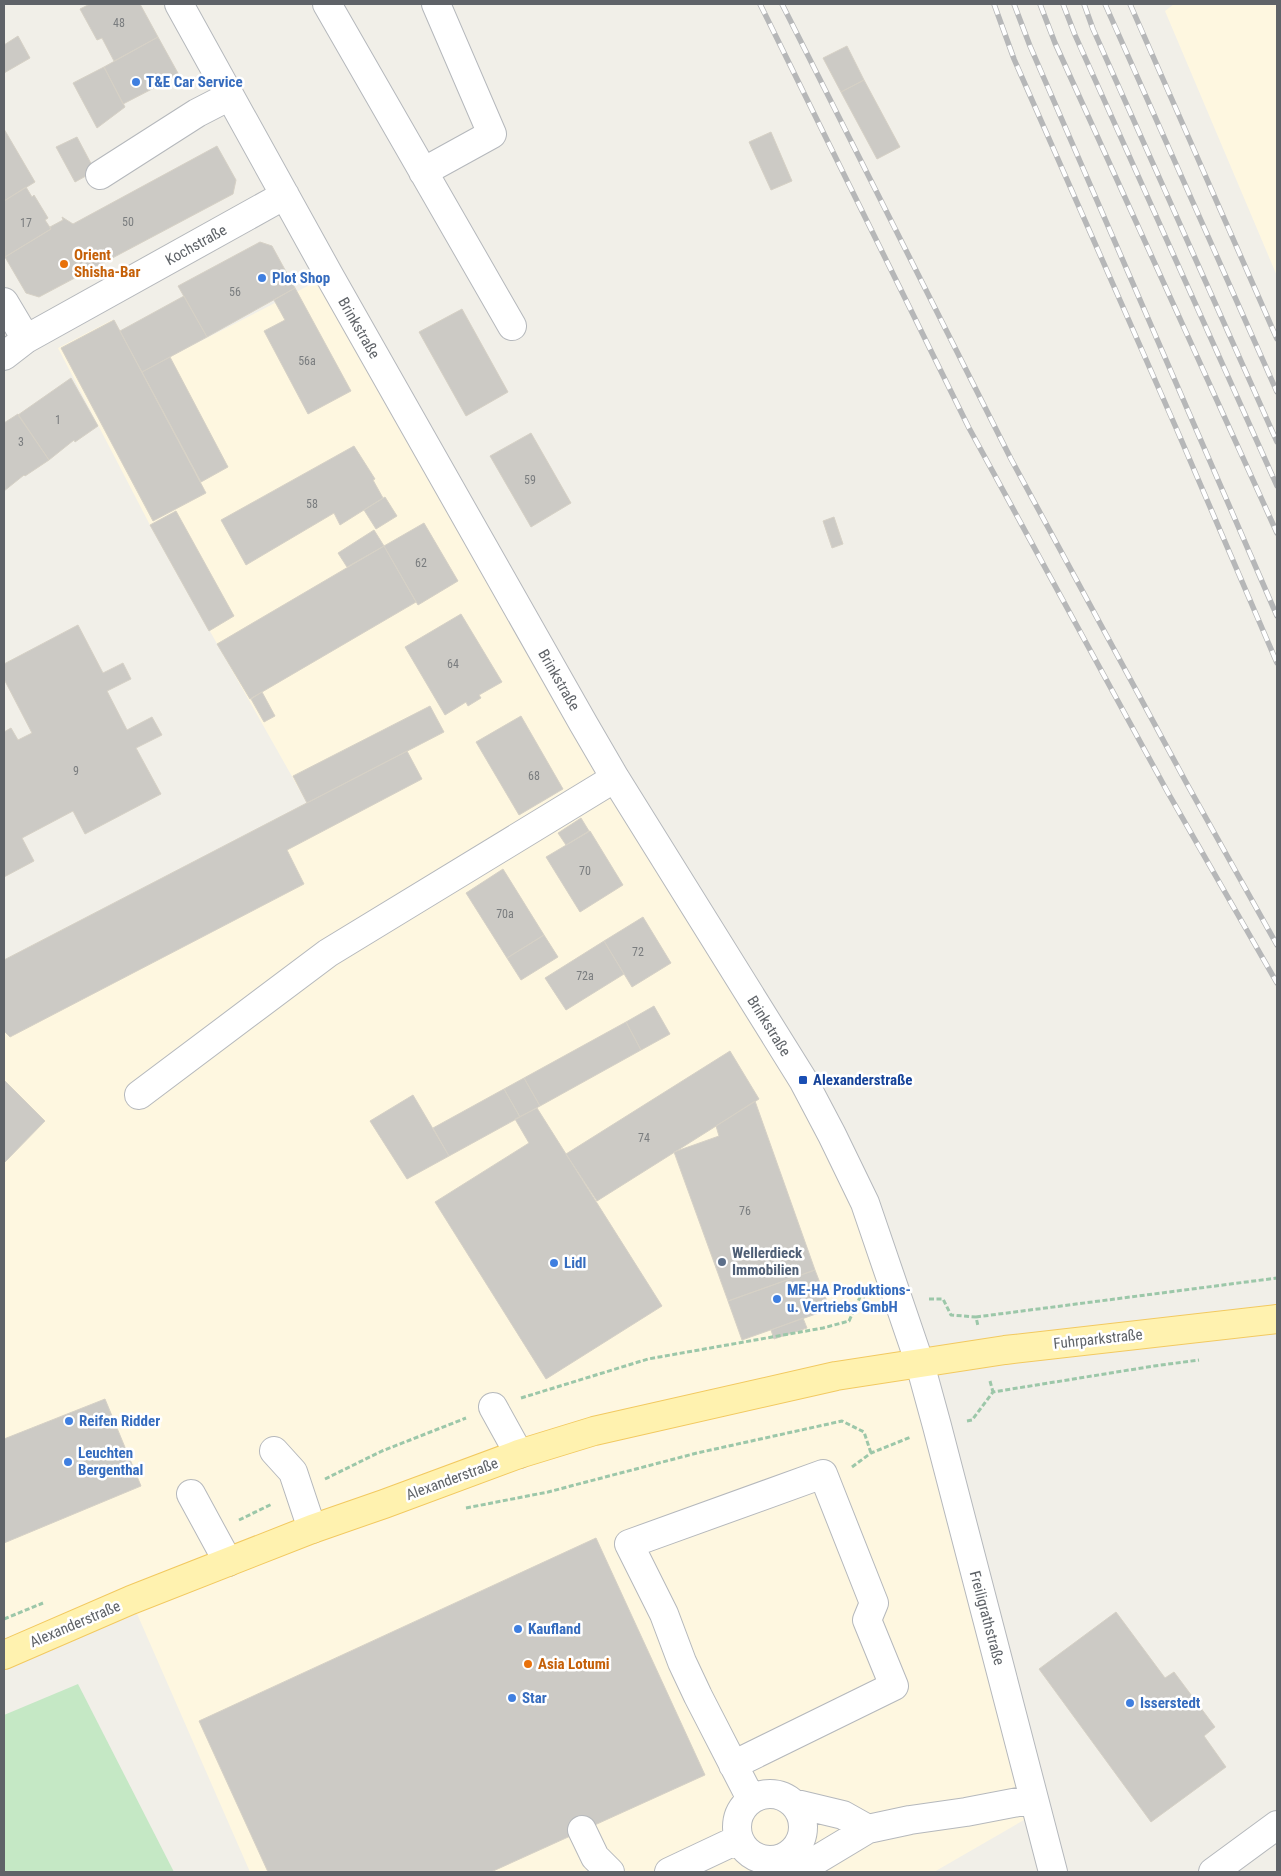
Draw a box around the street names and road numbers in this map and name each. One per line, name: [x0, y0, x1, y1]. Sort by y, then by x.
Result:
street label: Kochstraße: [162, 221, 230, 269]
street label: Brinkstraße: [334, 294, 384, 362]
street label: Brinkstraße: [534, 646, 584, 714]
street label: Brinkstraße: [743, 992, 795, 1060]
street label: Fuhrparkstraße: [1052, 1325, 1144, 1353]
street label: Alexanderstraße: [403, 1454, 501, 1504]
street label: Freiligrathstraße: [966, 1569, 1008, 1667]
street label: Alexanderstraße: [27, 1597, 123, 1651]

